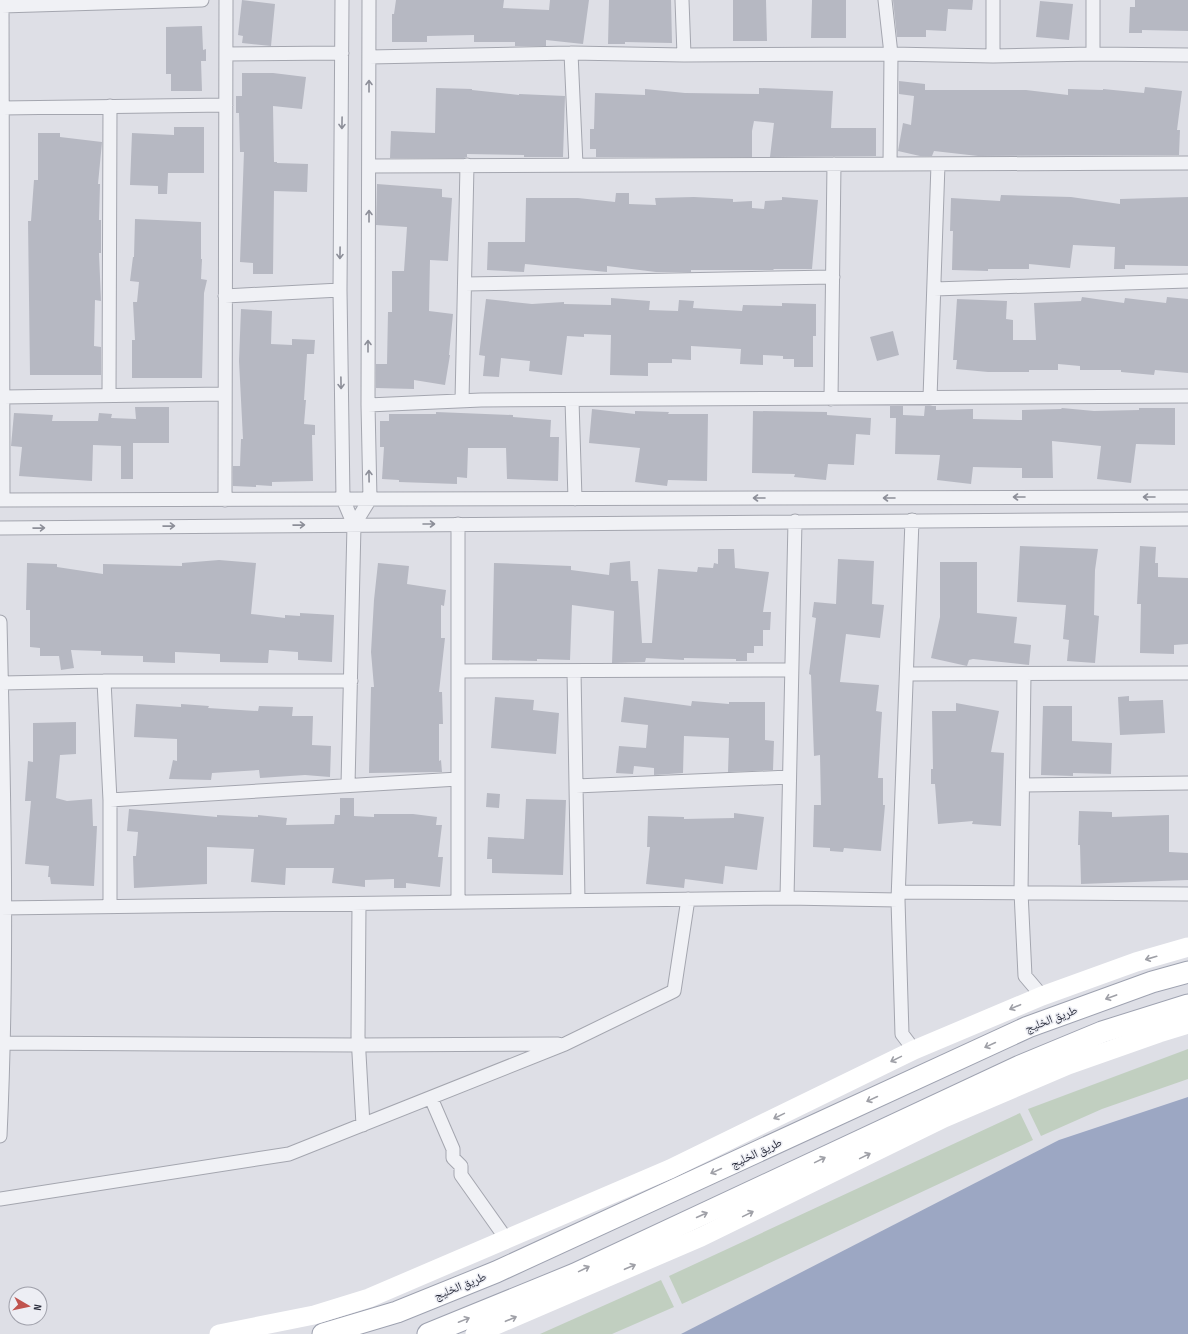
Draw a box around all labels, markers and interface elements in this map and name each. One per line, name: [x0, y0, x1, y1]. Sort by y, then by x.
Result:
one-way arrow: [365, 80, 373, 93]
one-way arrow: [338, 116, 345, 129]
one-way arrow: [365, 210, 373, 223]
one-way arrow: [336, 246, 344, 259]
one-way arrow: [364, 340, 372, 353]
one-way arrow: [337, 376, 345, 389]
one-way arrow: [365, 470, 373, 483]
one-way arrow: [1143, 493, 1156, 501]
one-way arrow: [753, 494, 766, 502]
one-way arrow: [883, 494, 896, 502]
one-way arrow: [1013, 494, 1026, 501]
one-way arrow: [422, 520, 435, 528]
one-way arrow: [292, 521, 305, 529]
one-way arrow: [162, 522, 175, 530]
one-way arrow: [32, 524, 45, 531]
one-way arrow: [1144, 955, 1157, 962]
one-way arrow: [1105, 993, 1117, 1001]
street label: طريق الخليج: [1023, 1003, 1080, 1036]
one-way arrow: [1010, 1004, 1022, 1011]
one-way arrow: [985, 1042, 997, 1049]
one-way arrow: [890, 1055, 902, 1063]
one-way arrow: [867, 1096, 879, 1103]
one-way arrow: [774, 1113, 786, 1120]
street label: طريق الخليج: [728, 1135, 784, 1172]
one-way arrow: [859, 1152, 871, 1160]
one-way arrow: [814, 1156, 826, 1163]
one-way arrow: [710, 1168, 722, 1175]
one-way arrow: [742, 1209, 754, 1217]
one-way arrow: [696, 1210, 708, 1218]
one-way arrow: [623, 1263, 635, 1271]
one-way arrow: [578, 1265, 590, 1272]
street label: طريق الخليج: [432, 1269, 489, 1304]
north arrow: [8, 1286, 48, 1326]
text: N: [30, 1304, 44, 1312]
one-way arrow: [458, 1315, 470, 1323]
one-way arrow: [504, 1315, 516, 1322]

